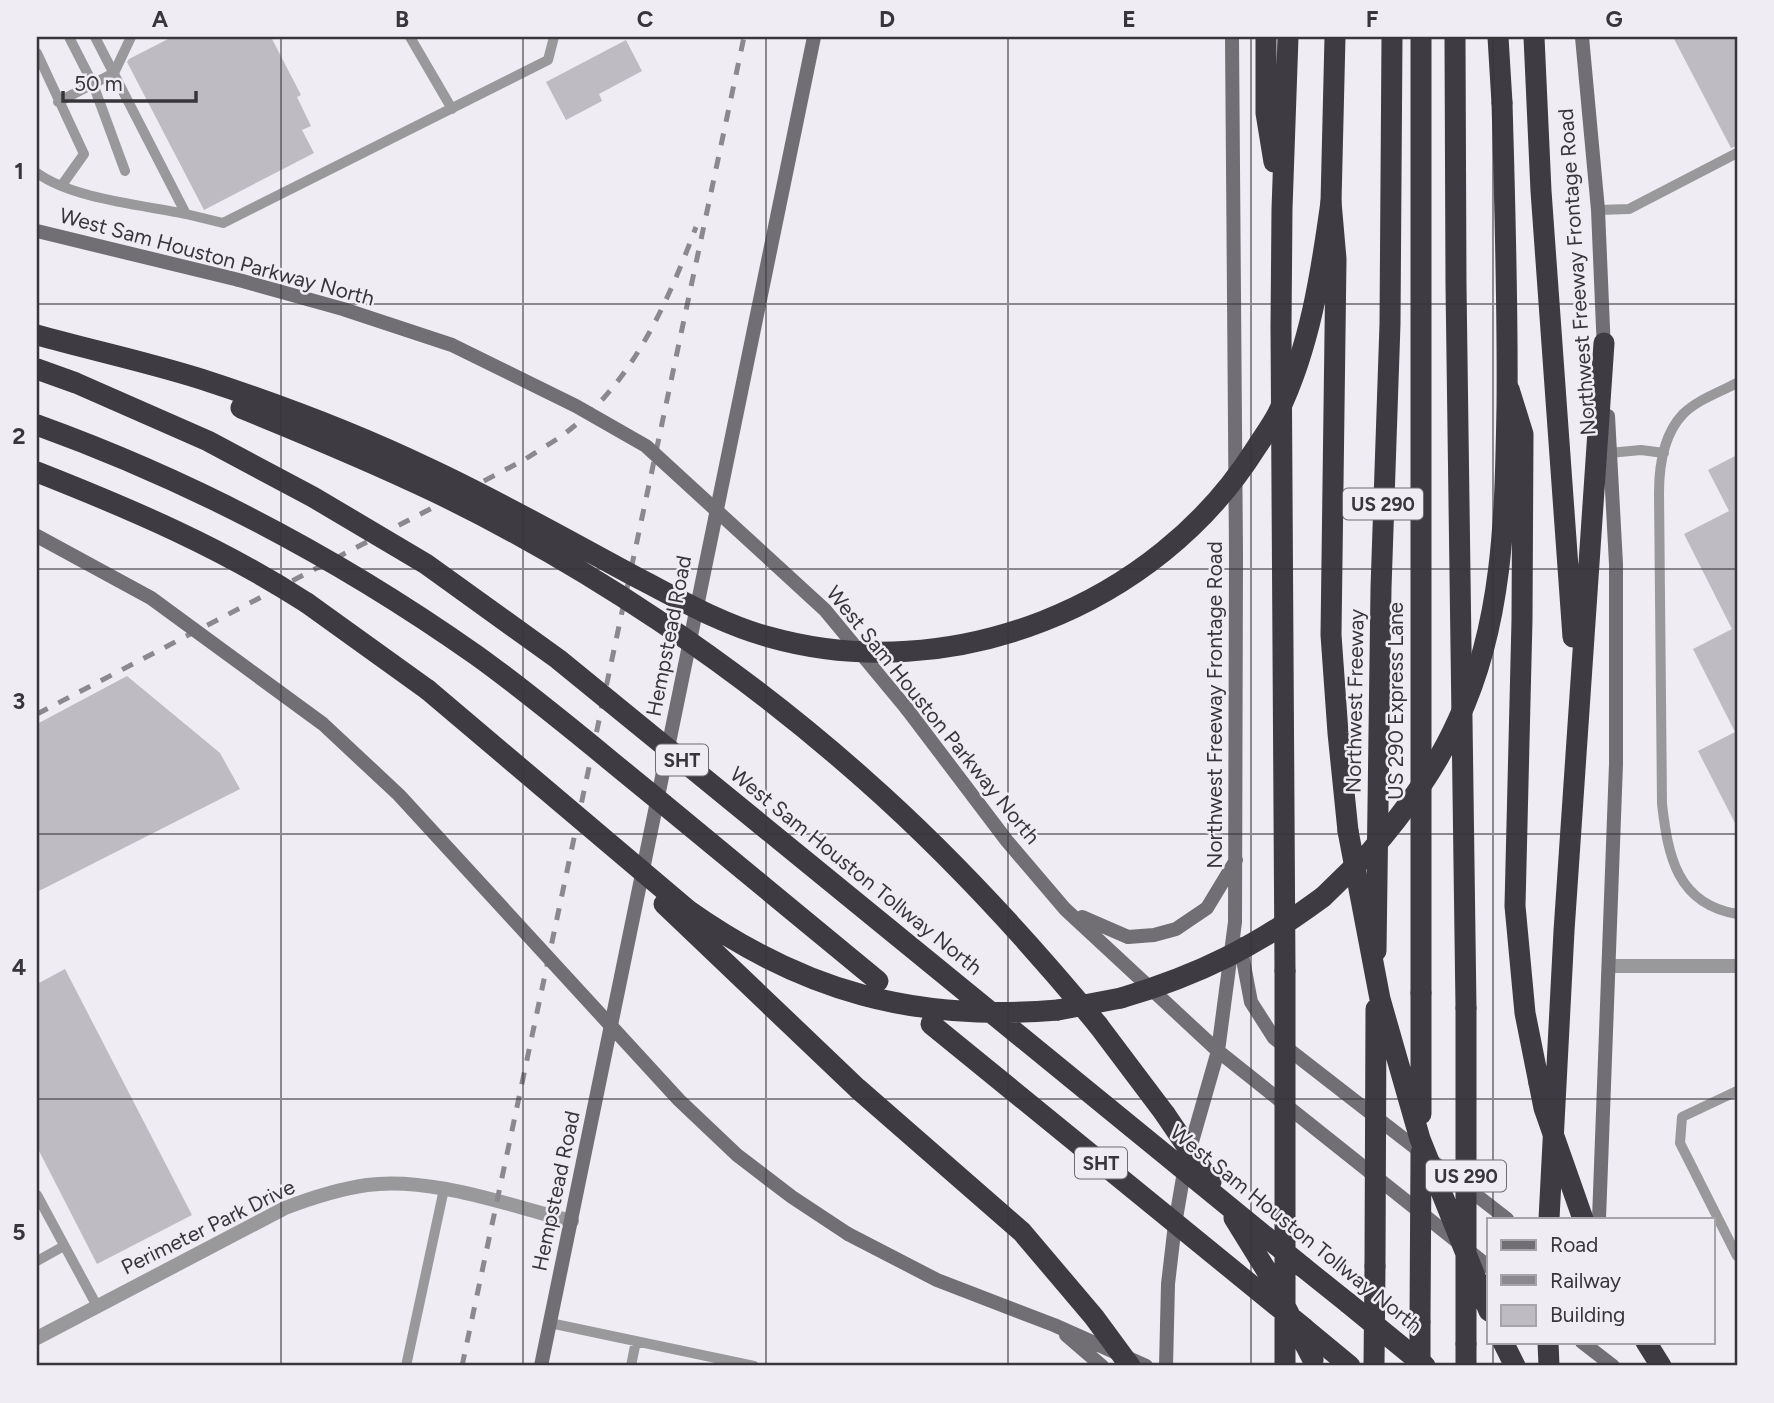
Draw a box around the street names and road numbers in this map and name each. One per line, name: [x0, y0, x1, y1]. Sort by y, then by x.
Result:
street label: Northwest Freeway Frontage Road: [1553, 108, 1600, 436]
street label: West Sam Houston Parkway North: [57, 202, 377, 311]
road number: US 290: [1343, 489, 1423, 520]
street label: Northwest Freeway Frontage Road: [1202, 541, 1227, 869]
street label: Hempstead Road: [641, 553, 696, 718]
street label: West Sam Houston Parkway North: [821, 581, 1045, 849]
street label: US 290 Express Lane: [1383, 602, 1408, 800]
street label: Northwest Freeway: [1340, 609, 1369, 793]
road number: SHT: [656, 744, 708, 776]
street label: West Sam Houston Tollway North: [725, 761, 987, 980]
street label: Hempstead Road: [526, 1108, 585, 1273]
street label: West Sam Houston Tollway North: [1165, 1119, 1427, 1338]
road number: SHT: [1075, 1148, 1127, 1178]
road number: US 290: [1426, 1160, 1506, 1192]
street label: Perimeter Park Drive: [117, 1174, 299, 1279]

